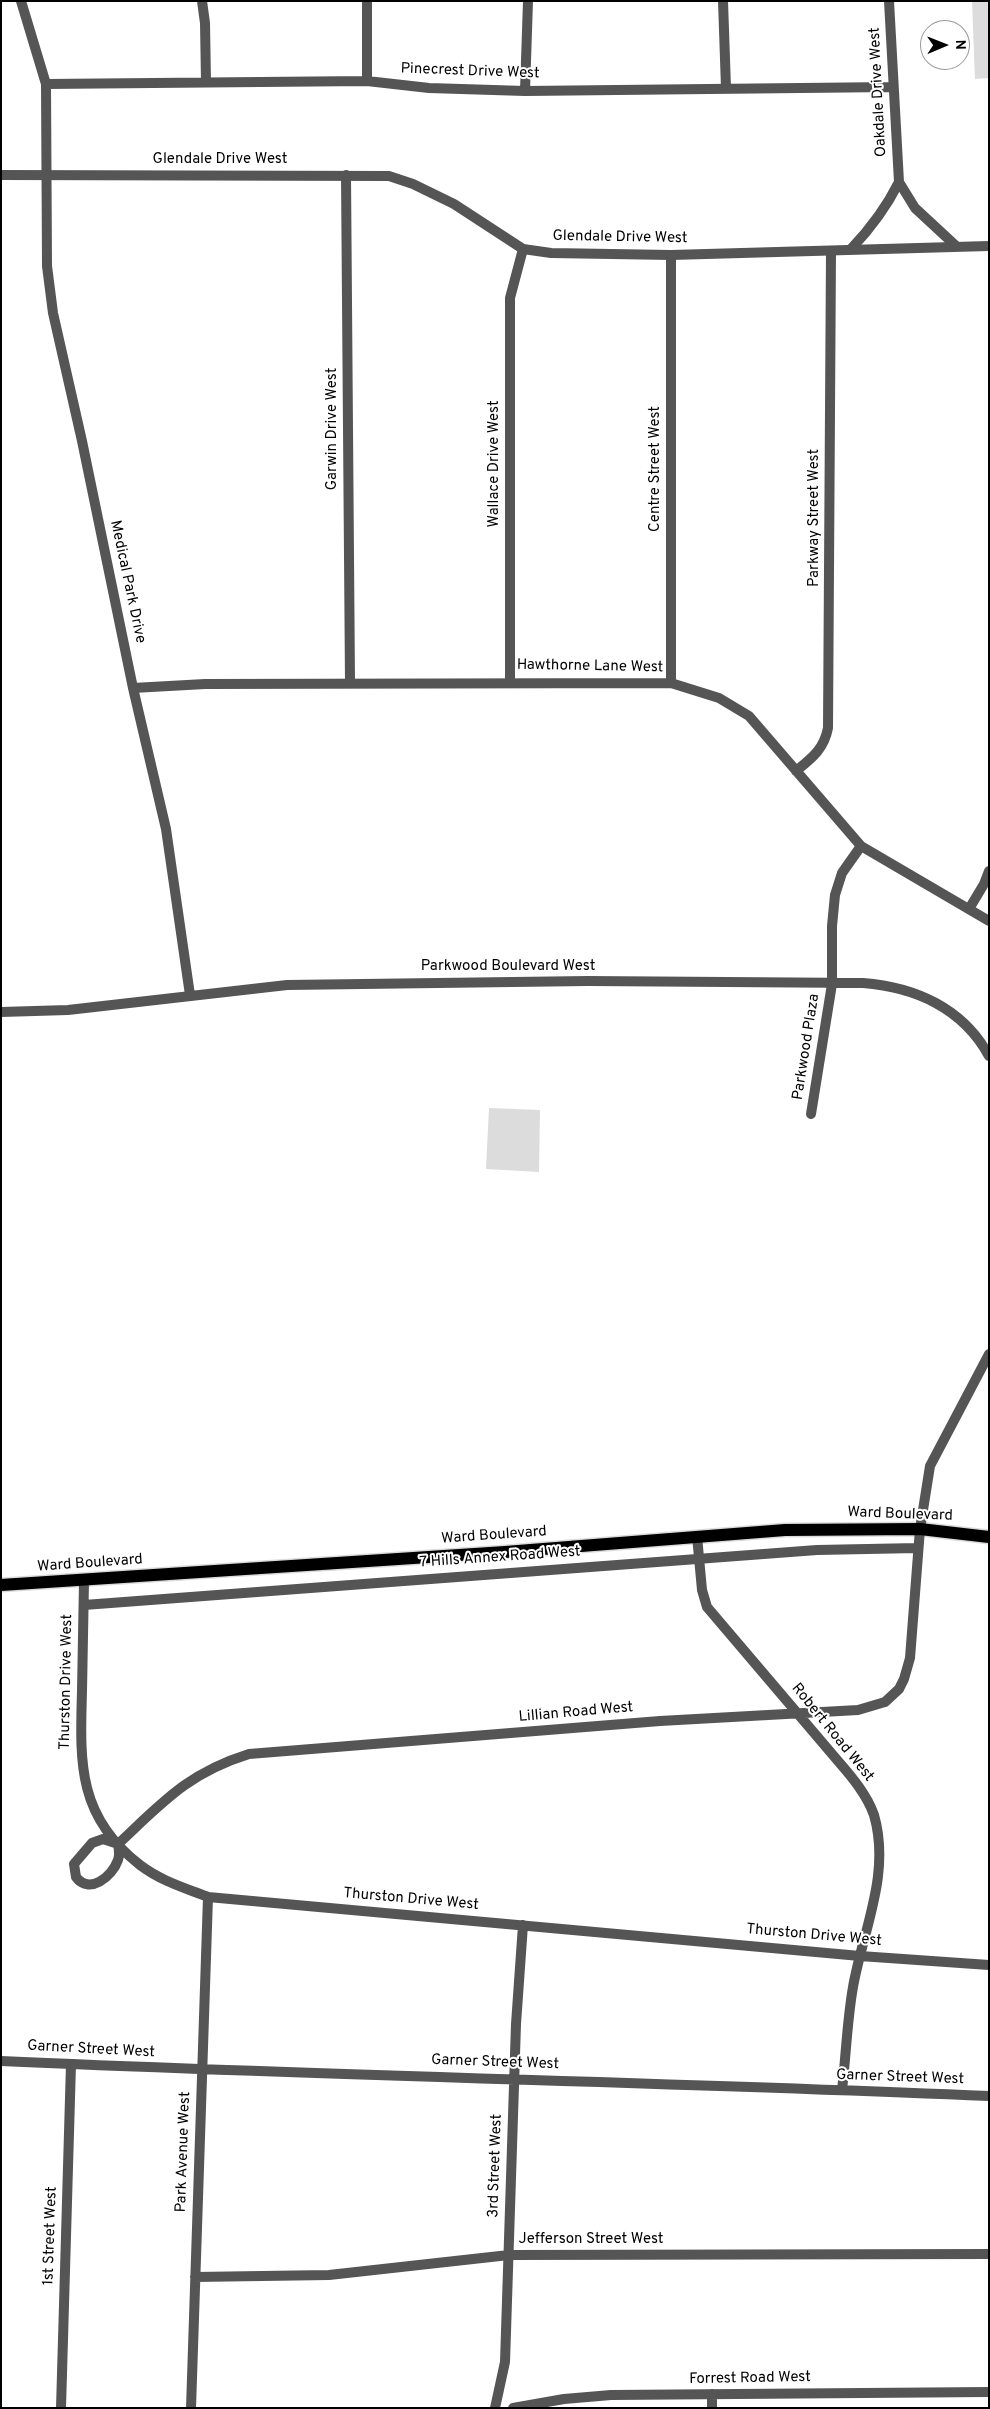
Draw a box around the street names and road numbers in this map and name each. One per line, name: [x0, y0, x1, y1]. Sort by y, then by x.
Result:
street label: Oakdale Drive West: [867, 27, 891, 157]
street label: Pinecrest Drive West: [400, 61, 540, 83]
street label: Glendale Drive West: [153, 151, 287, 169]
street label: Glendale Drive West: [552, 228, 688, 248]
street label: Garwin Drive West: [324, 368, 342, 490]
street label: Wallace Drive West: [486, 400, 504, 528]
street label: Centre Street West: [647, 406, 665, 532]
street label: Parkway Street West: [806, 449, 824, 587]
street label: Medical Park Drive: [105, 519, 149, 645]
street label: Hawthorne Lane West: [517, 657, 663, 677]
street label: Parkwood Boulevard West: [421, 958, 595, 976]
street label: Parkwood Plaza: [790, 993, 824, 1101]
street label: Ward Boulevard: [847, 1504, 953, 1526]
street label: Ward Boulevard: [441, 1523, 547, 1549]
street label: 7 Hills Annex Road West: [419, 1543, 581, 1573]
street label: Ward Boulevard: [37, 1551, 143, 1577]
street label: Thurston Drive West: [57, 1614, 77, 1750]
street label: Robert Road West: [787, 1680, 877, 1786]
street label: Lillian Road West: [518, 1699, 634, 1727]
street label: Thurston Drive West: [343, 1885, 479, 1915]
street label: Thurston Drive West: [746, 1921, 882, 1951]
street label: Garner Street West: [27, 2038, 155, 2062]
street label: Garner Street West: [431, 2052, 559, 2074]
street label: Garner Street West: [836, 2067, 964, 2089]
street label: Park Avenue West: [173, 2091, 195, 2213]
street label: 3rd Street West: [485, 2114, 507, 2218]
street label: 1st Street West: [40, 2186, 62, 2286]
street label: Jefferson Street West: [518, 2231, 664, 2249]
street label: Forrest Road West: [689, 2369, 811, 2389]

